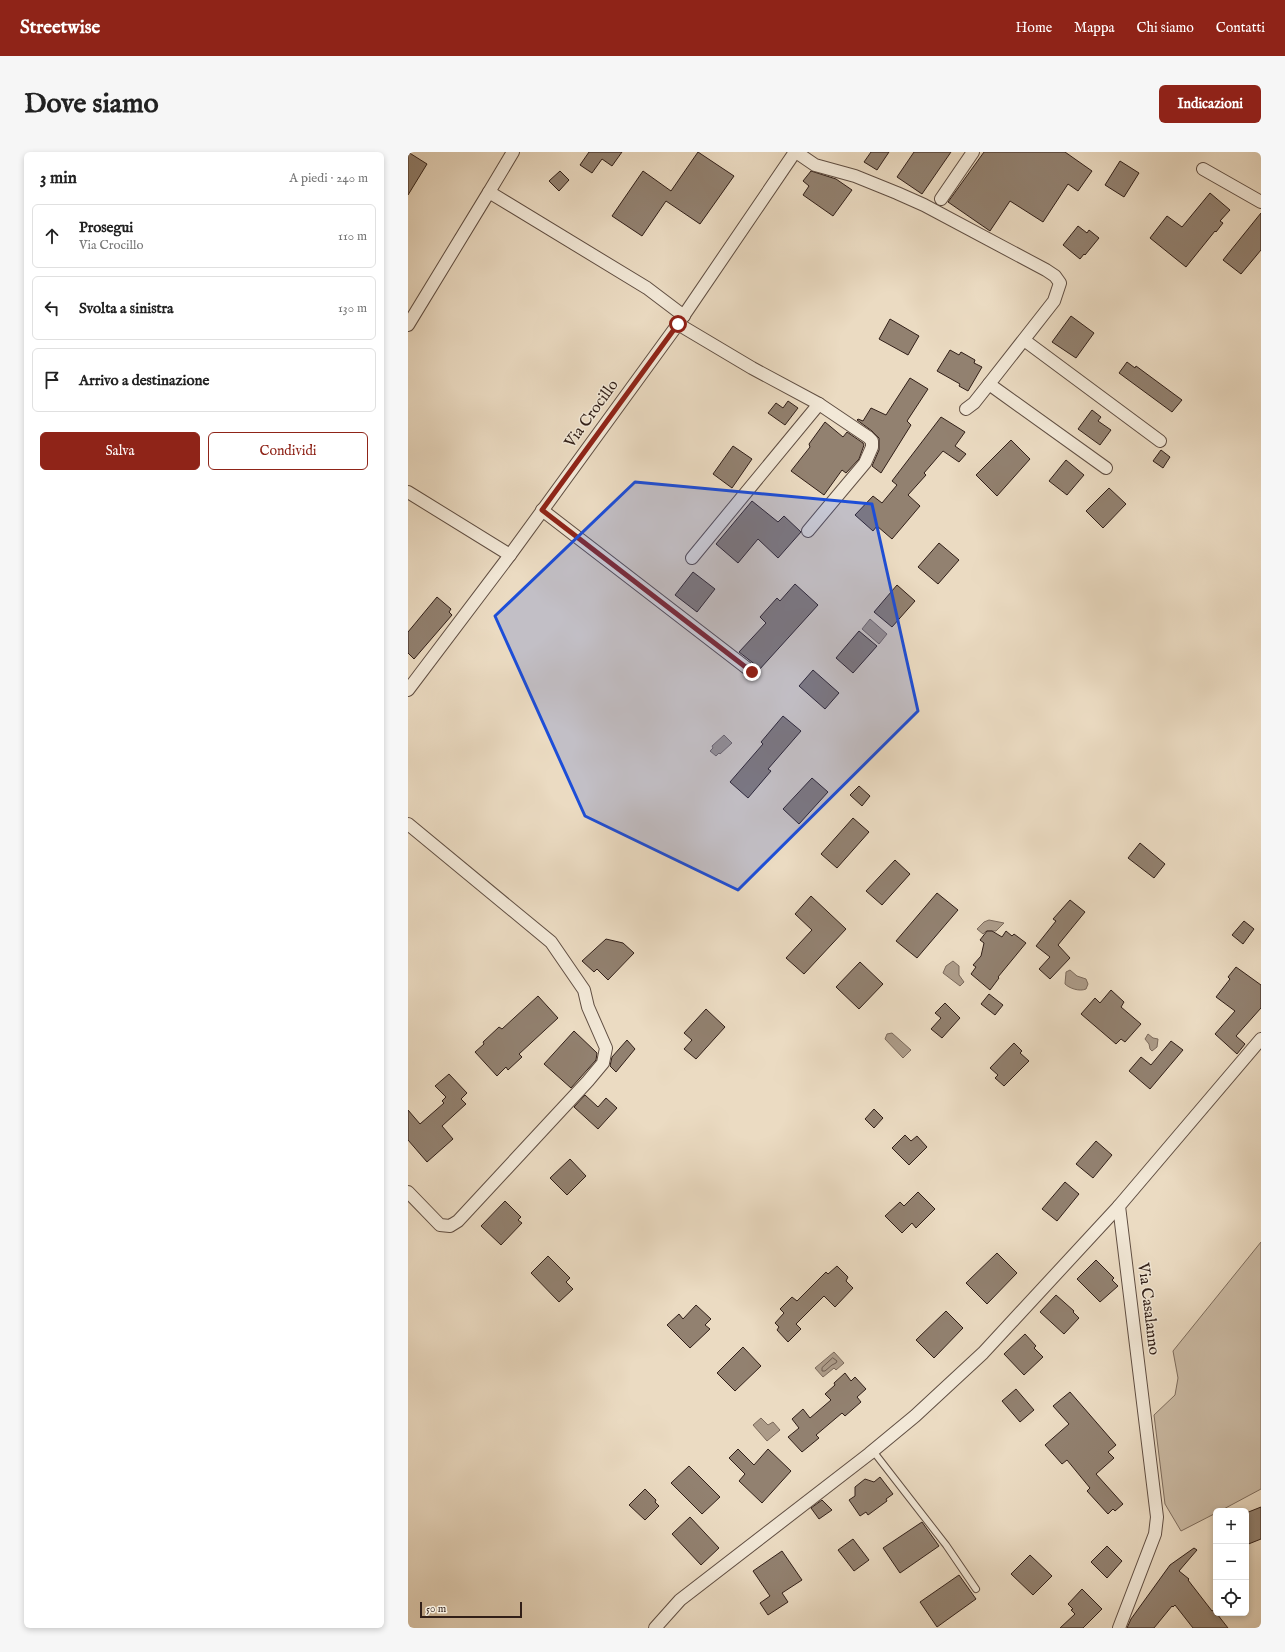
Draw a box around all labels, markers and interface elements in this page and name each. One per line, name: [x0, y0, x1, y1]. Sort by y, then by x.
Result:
text: Streetwise: [20, 16, 100, 40]
text: Home: [1016, 19, 1052, 37]
text: Mappa: [1074, 19, 1115, 37]
text: Chi siamo: [1137, 19, 1194, 37]
text: Contatti: [1216, 19, 1265, 37]
button: Indicazioni: [1159, 85, 1261, 123]
text: Dove siamo: [24, 87, 159, 122]
text: 3 min: [40, 168, 77, 189]
text: A piedi · 240 m: [289, 170, 368, 187]
text: Prosegui: [79, 218, 133, 237]
icon: ahead: [41, 225, 63, 247]
text: 110 m: [338, 228, 367, 245]
text: Via Crocillo: [79, 237, 144, 254]
icon: left: [41, 297, 63, 319]
text: Svolta a sinistra: [79, 299, 174, 318]
text: 130 m: [338, 300, 367, 317]
route start: [669, 315, 687, 333]
icon: arrive: [41, 369, 63, 391]
text: Arrivo a destinazione: [79, 371, 209, 390]
street label: Via Crocillo: [560, 376, 624, 453]
button: Salva: [40, 432, 200, 470]
button: Condividi: [208, 432, 368, 470]
route end: [743, 663, 761, 681]
street label: Via Casalanno: [1132, 1261, 1164, 1357]
map controls: [1213, 1508, 1249, 1616]
button: +: [1213, 1508, 1249, 1544]
button: −: [1213, 1544, 1249, 1580]
button: locate: [1213, 1580, 1249, 1616]
scale bar: [420, 1600, 522, 1619]
text: 50 m: [426, 1602, 446, 1616]

